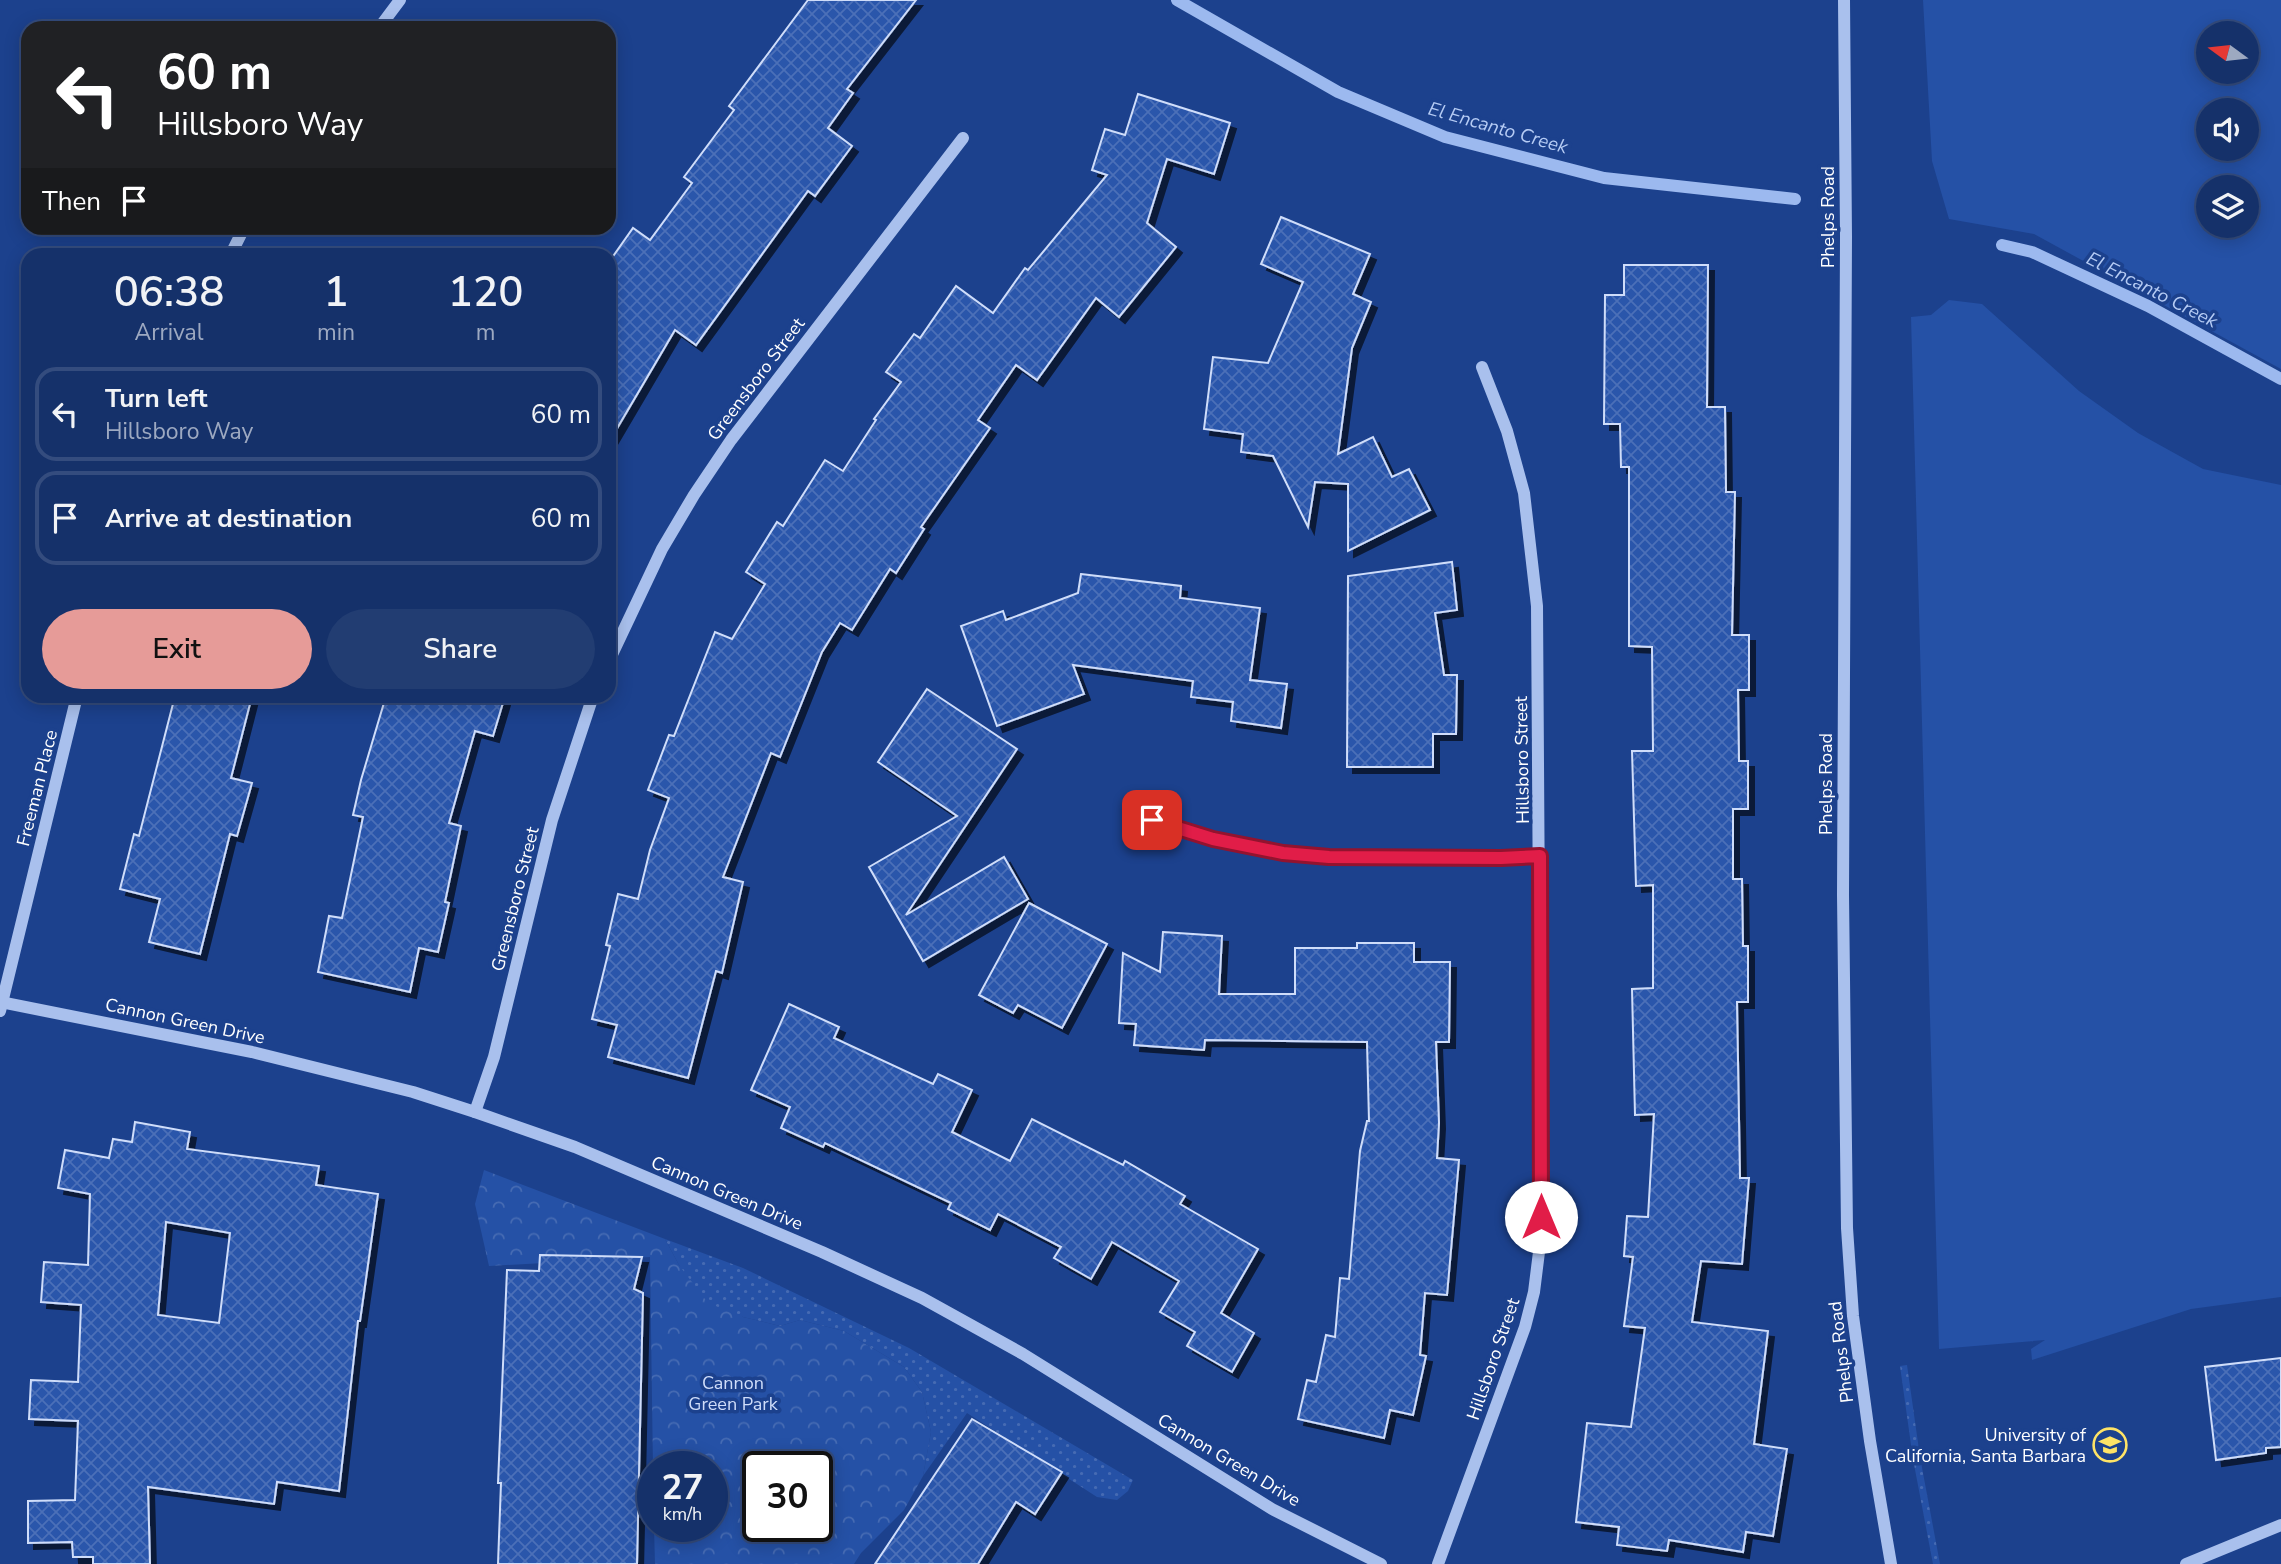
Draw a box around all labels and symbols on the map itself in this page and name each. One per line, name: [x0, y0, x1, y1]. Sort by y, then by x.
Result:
north arrow: [2196, 21, 2259, 84]
water label: El Encanto Creek: [1425, 96, 1571, 161]
street label: Phelps Road: [1816, 166, 1840, 268]
water label: El Encanto Creek: [2082, 246, 2223, 335]
street label: Greensboro Street: [702, 312, 811, 445]
street label: Hillsboro Street: [1509, 695, 1535, 824]
street label: Freeman Place: [11, 727, 63, 849]
street label: Phelps Road: [1814, 733, 1838, 835]
pin: [1122, 790, 1182, 850]
street label: Greensboro Street: [485, 824, 545, 974]
street label: Cannon Green Drive: [103, 992, 267, 1050]
street label: Cannon Green Drive: [647, 1150, 807, 1236]
position arrow: [1504, 1180, 1578, 1254]
street label: Hillsboro Street: [1461, 1294, 1525, 1423]
street label: Phelps Road: [1823, 1300, 1859, 1404]
park label: Cannon Green Park: [688, 1371, 779, 1416]
street label: Cannon Green Drive: [1153, 1408, 1305, 1512]
place label: University of California, Santa Barbara: [1885, 1423, 2087, 1468]
school or university icon: University of California, Santa Barbara: [2091, 1426, 2129, 1464]
speed limit sign: 30: [742, 1451, 833, 1542]

